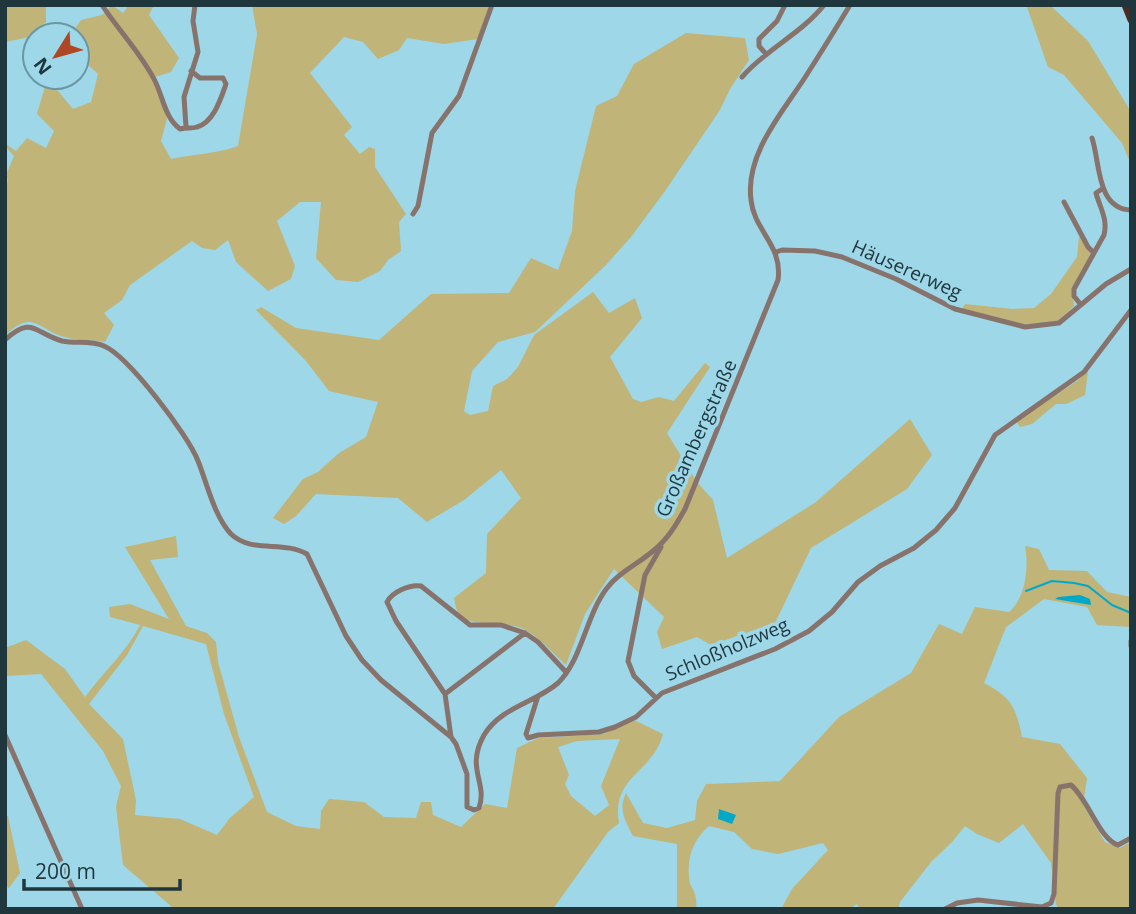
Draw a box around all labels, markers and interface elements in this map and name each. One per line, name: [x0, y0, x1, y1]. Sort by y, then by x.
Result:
north arrow: [21, 21, 91, 91]
text: N: [27, 52, 57, 80]
street label: Häusererweg: [848, 233, 966, 305]
street label: Großambergstraße: [650, 355, 742, 521]
street label: Schloßholzweg: [661, 611, 793, 687]
scale bar: [24, 848, 180, 892]
text: 200 m: [35, 857, 96, 885]

